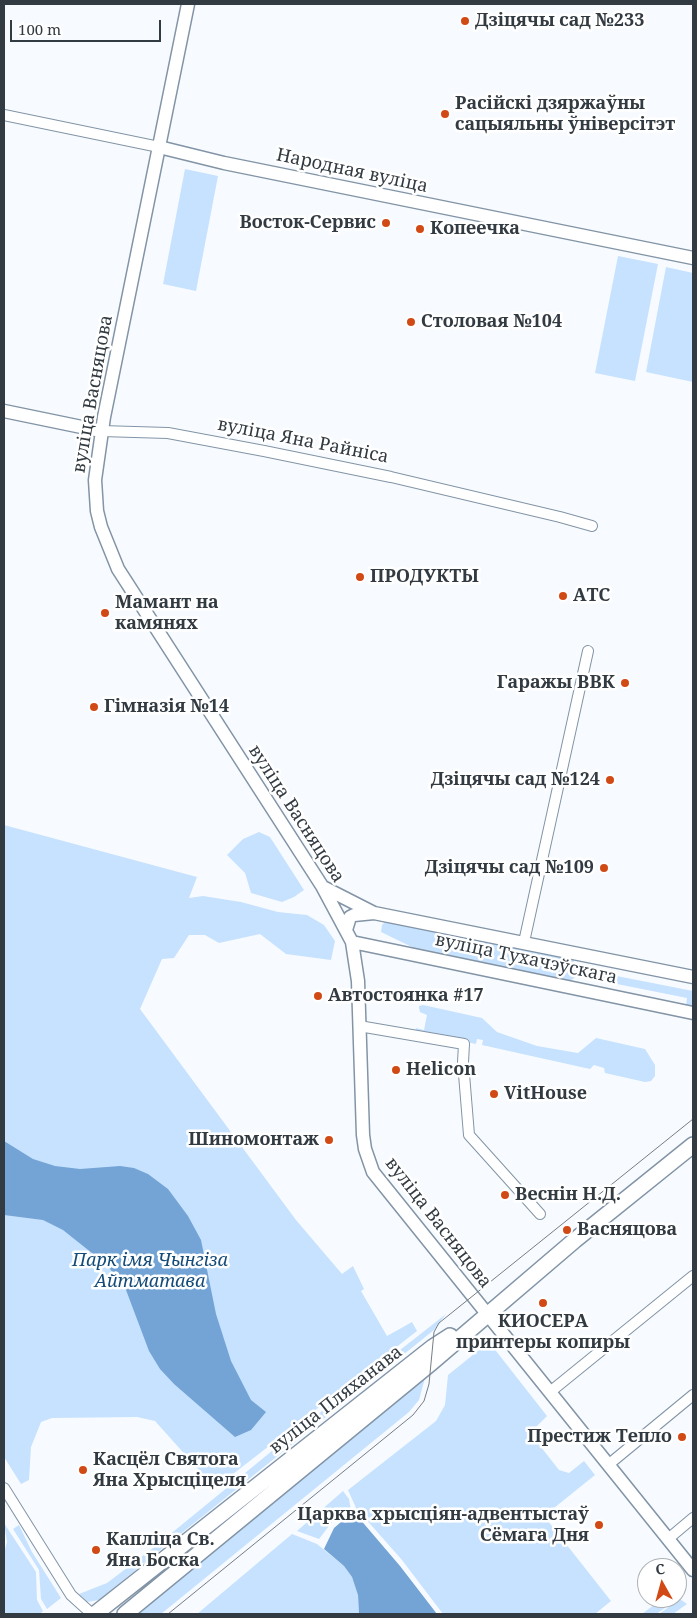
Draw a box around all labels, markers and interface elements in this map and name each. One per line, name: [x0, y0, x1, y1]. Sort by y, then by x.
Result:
scale bar: [12, 10, 164, 42]
place label: Дзіцячы сад №233: [475, 10, 644, 32]
marker: Дзіцячы сад №233: [459, 15, 471, 27]
text: 100 m: [18, 19, 61, 39]
place label: Расійскі дзяржаўны сацыяльны ўніверсітэт: [455, 93, 675, 136]
marker: Расійскі дзяржаўны сацыяльны ўніверсітэт: [439, 108, 451, 120]
street label: Народная вуліца: [274, 144, 430, 198]
place label: Восток-Сервис: [239, 212, 376, 234]
marker: Восток-Сервис: [380, 217, 392, 229]
place label: Копеечка: [430, 218, 520, 240]
marker: Копеечка: [414, 223, 426, 235]
place label: Столовая №104: [421, 311, 562, 333]
street label: вуліца Васняцова: [68, 313, 118, 475]
marker: Столовая №104: [405, 316, 417, 328]
street label: вуліца Яна Райніса: [216, 414, 390, 468]
place label: ПРОДУКТЫ: [370, 566, 479, 588]
marker: ПРОДУКТЫ: [354, 571, 366, 583]
place label: АТС: [573, 585, 610, 607]
marker: АТС: [557, 590, 569, 602]
place label: Мамант на камянях: [115, 592, 219, 634]
marker: Мамант на камянях: [99, 607, 111, 619]
place label: Гаражы ВВК: [497, 672, 615, 694]
marker: Гаражы ВВК: [619, 677, 631, 689]
place label: Гімназія №14: [104, 696, 229, 718]
marker: Гімназія №14: [88, 701, 100, 713]
street label: вуліца Васняцова: [243, 741, 349, 887]
place label: Дзіцячы сад №124: [431, 769, 600, 791]
marker: Дзіцячы сад №124: [604, 774, 616, 786]
place label: Дзіцячы сад №109: [425, 857, 594, 879]
marker: Дзіцячы сад №109: [598, 862, 610, 874]
street label: вуліца Тухачэўскага: [433, 929, 619, 989]
place label: Автостоянка #17: [328, 985, 484, 1007]
marker: Автостоянка #17: [312, 990, 324, 1002]
place label: Helicon: [406, 1059, 476, 1081]
marker: Helicon: [390, 1064, 402, 1076]
place label: VitHouse: [504, 1083, 587, 1105]
marker: VitHouse: [488, 1088, 500, 1100]
place label: Шиномонтаж: [188, 1129, 319, 1151]
marker: Шиномонтаж: [323, 1134, 335, 1146]
street label: вуліца Васняцова: [380, 1153, 496, 1293]
place label: Веснін Н.Д.: [515, 1184, 621, 1206]
marker: Веснін Н.Д.: [499, 1189, 511, 1201]
place label: Васняцова: [577, 1219, 677, 1241]
marker: Васняцова: [561, 1224, 573, 1236]
park label: Парк імя Чынгіза Айтматава: [72, 1250, 228, 1292]
marker: КИОСЕРА принтеры копиры: [537, 1297, 549, 1309]
place label: КИОСЕРА принтеры копиры: [456, 1311, 630, 1354]
street label: вуліца Пляханава: [265, 1341, 407, 1459]
place label: Престиж Тепло: [527, 1426, 672, 1448]
marker: Престиж Тепло: [676, 1431, 688, 1443]
place label: Касцёл Святога Яна Хрысціцеля: [93, 1449, 246, 1492]
marker: Касцёл Святога Яна Хрысціцеля: [77, 1464, 89, 1476]
place label: Царква хрысціян-адвентыстаў Сёмага Дня: [297, 1504, 589, 1546]
marker: Царква хрысціян-адвентыстаў Сёмага Дня: [593, 1519, 605, 1531]
place label: Капліца Св. Яна Боска: [106, 1529, 215, 1572]
marker: Капліца Св. Яна Боска: [90, 1544, 102, 1556]
north arrow: [637, 1558, 687, 1608]
text: С: [655, 1559, 666, 1579]

